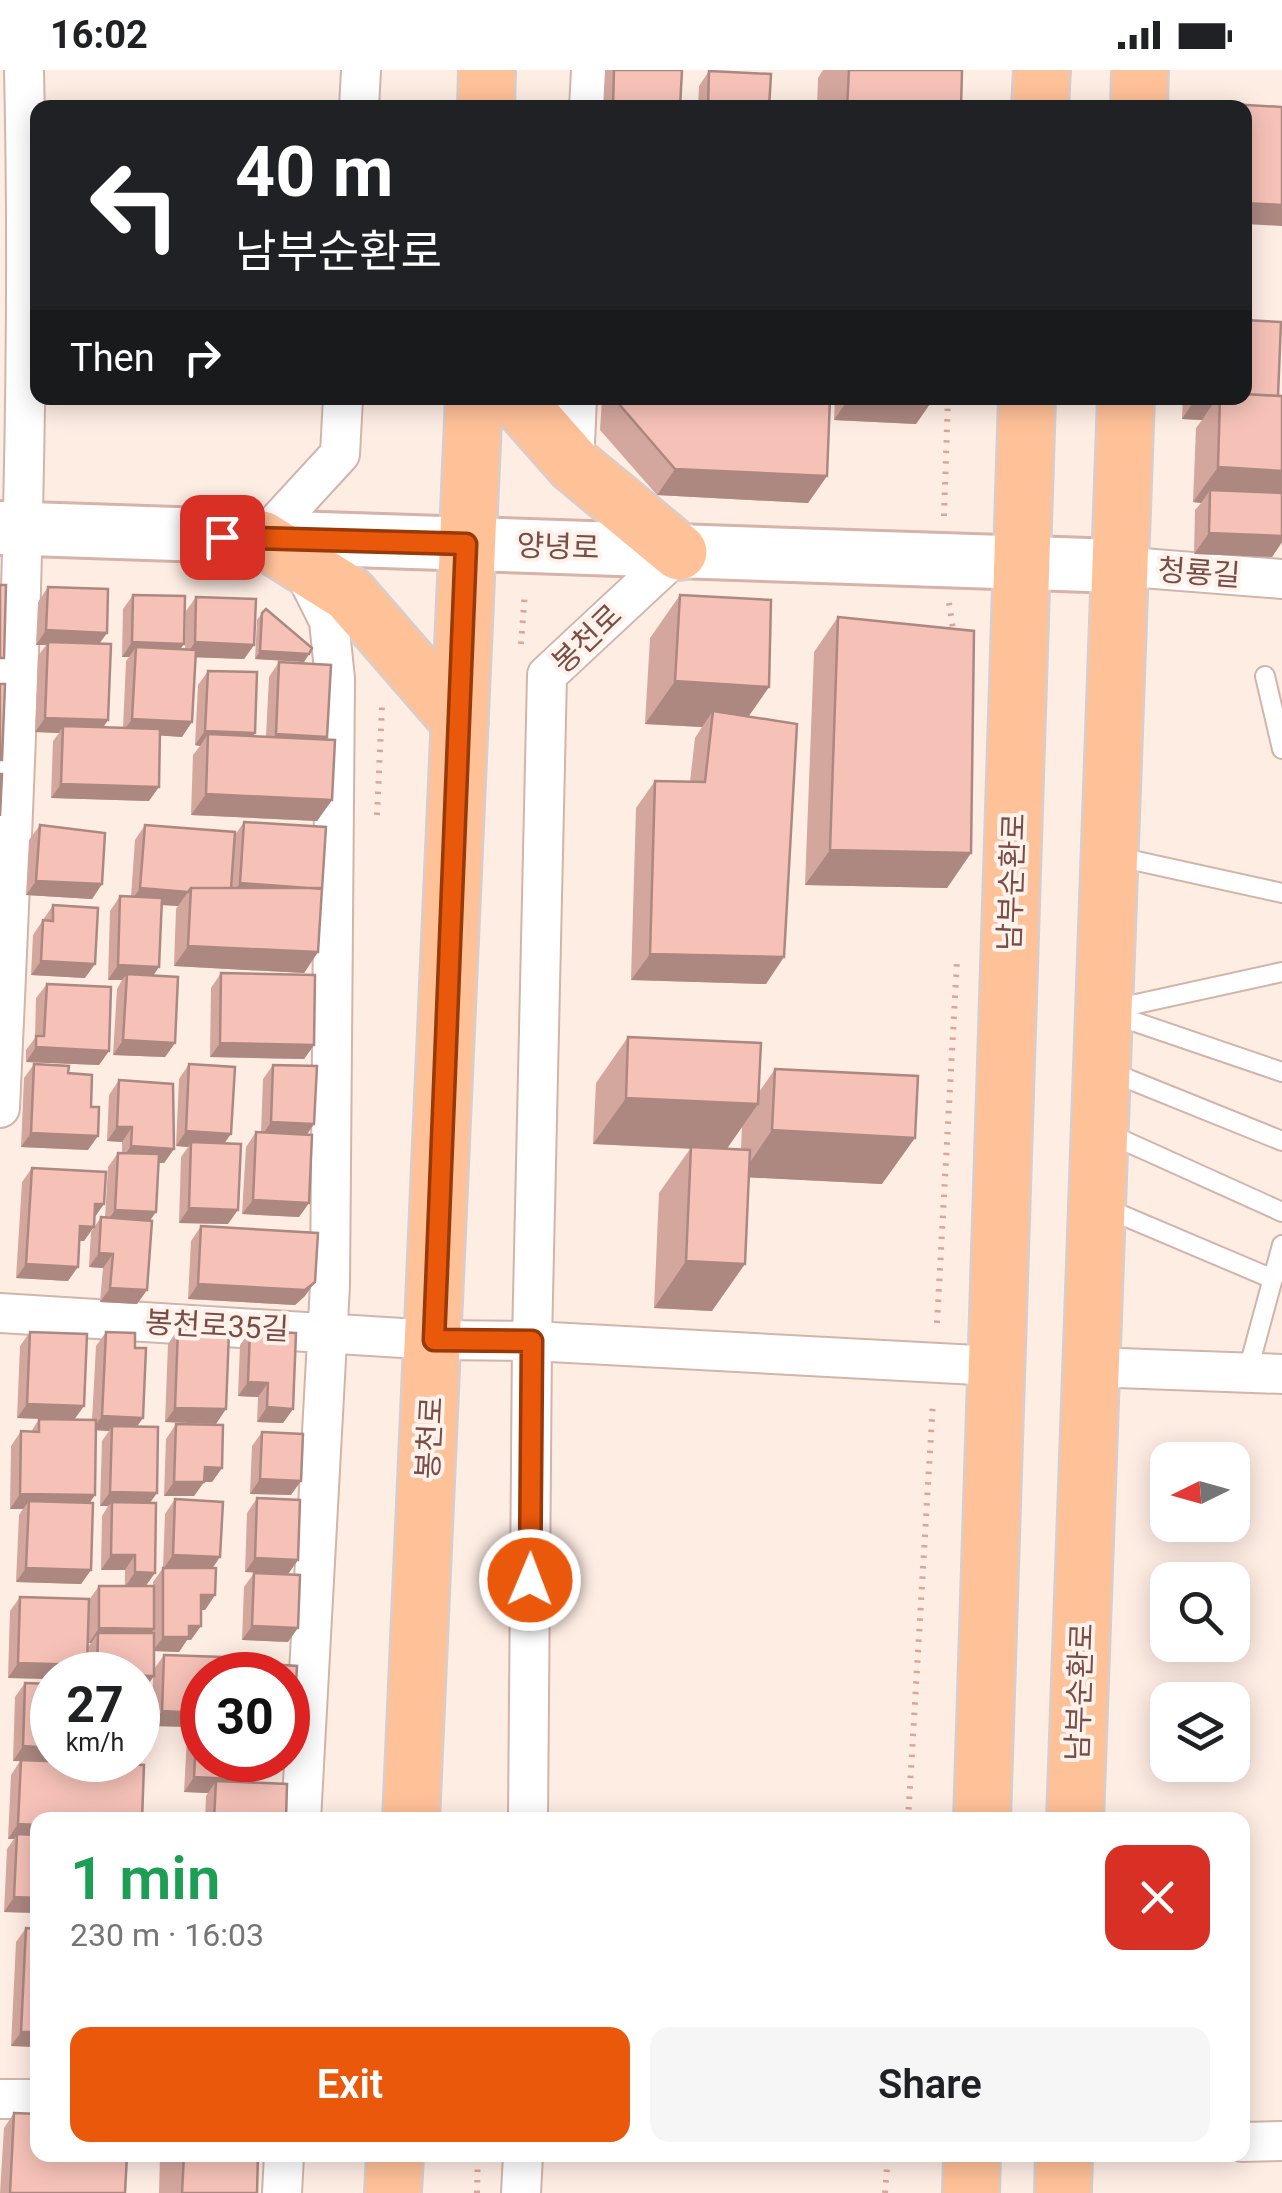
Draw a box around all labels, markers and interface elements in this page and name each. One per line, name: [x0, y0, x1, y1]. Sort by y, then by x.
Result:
text: 16:02: [50, 13, 148, 57]
text: 40 m: [235, 131, 393, 213]
icon: left: [70, 140, 200, 270]
text: 남부순환로: [235, 225, 442, 278]
icon: right: [175, 330, 230, 385]
text: Then: [70, 336, 155, 380]
pin: [180, 495, 265, 580]
icon: arrive: [195, 510, 250, 565]
street label: 양녕로: [516, 528, 600, 565]
street label: 청룡길: [1157, 552, 1242, 593]
street label: 봉천로: [545, 597, 629, 680]
street label: 남부순환로: [992, 812, 1031, 952]
street label: 봉천로35길: [144, 1304, 290, 1347]
street label: 봉천로: [410, 1396, 449, 1480]
north arrow: [1150, 1442, 1250, 1542]
map controls: [1150, 1442, 1250, 1782]
position arrow: [478, 1528, 582, 1632]
button: search: [1150, 1562, 1250, 1662]
street label: 남부순환로: [1060, 1622, 1099, 1762]
speed limit sign: 30: [180, 1652, 310, 1782]
text: 27: [66, 1676, 124, 1734]
button: layers: [1150, 1682, 1250, 1782]
text: km/h: [66, 1728, 124, 1757]
text: 1 min: [70, 1843, 220, 1914]
button: close: [1105, 1845, 1210, 1950]
text: 230 m · 16:03: [70, 1916, 264, 1954]
button: Exit: [70, 2027, 630, 2142]
button: Share: [650, 2027, 1210, 2142]

